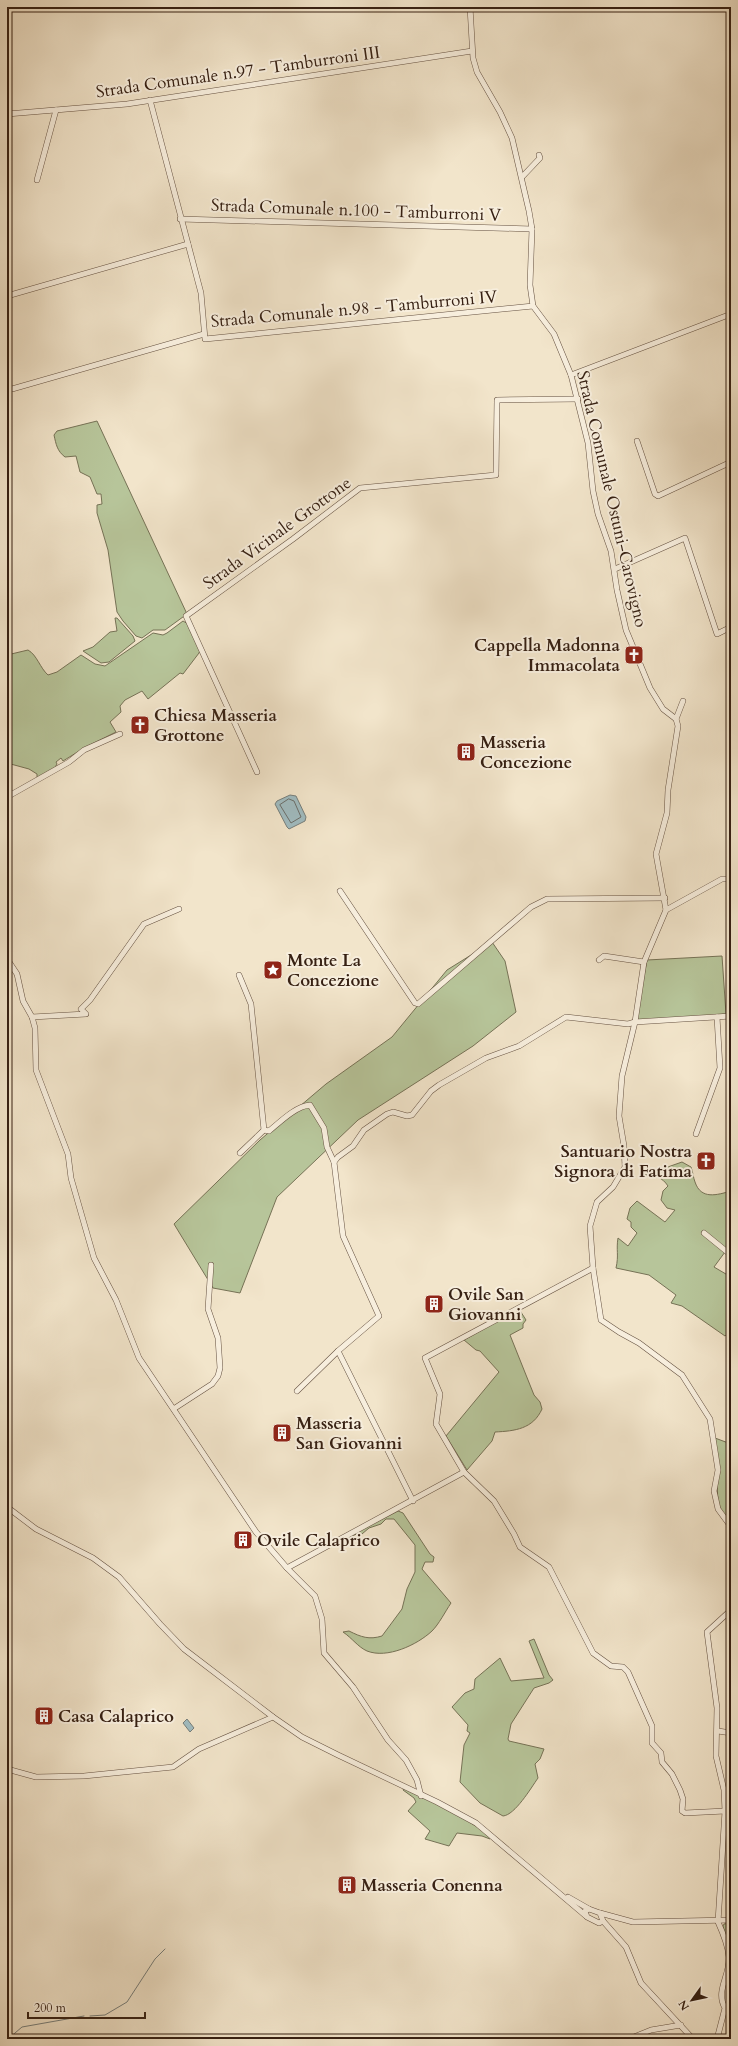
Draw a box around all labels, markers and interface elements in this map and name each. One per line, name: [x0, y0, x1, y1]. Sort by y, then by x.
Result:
street label: Strada Comunale n.97 - Tamburroni III: [94, 41, 382, 103]
street label: Strada Comunale n.100 - Tamburroni V: [210, 193, 502, 227]
street label: Strada Comunale n.98 - Tamburroni IV: [210, 285, 499, 333]
street label: Strada Comunale Ostuni-Carovigno: [571, 369, 653, 629]
street label: Strada Vicinale Grottone: [198, 471, 356, 595]
place label: Cappella Madonna Immacolata: [474, 634, 621, 677]
church icon: Cappella Madonna Immacolata: [623, 644, 645, 666]
place label: Chiesa Masseria Grottone: [154, 704, 277, 747]
church icon: Chiesa Masseria Grottone: [129, 714, 151, 736]
place label: Masseria Concezione: [480, 731, 572, 774]
building icon: Masseria Concezione: [455, 741, 477, 763]
place label: Monte La Concezione: [287, 949, 379, 992]
place icon: Monte La Concezione: [262, 959, 284, 981]
place label: Santuario Nostra Signora di Fatima: [554, 1140, 693, 1183]
church icon: Santuario Nostra Signora di Fatima: [695, 1150, 717, 1172]
place label: Ovile San Giovanni: [448, 1283, 524, 1326]
building icon: Ovile San Giovanni: [423, 1293, 445, 1315]
place label: Masseria San Giovanni: [296, 1412, 402, 1455]
building icon: Masseria San Giovanni: [271, 1422, 293, 1444]
building icon: Ovile Calaprico: [232, 1529, 254, 1551]
place label: Ovile Calaprico: [257, 1529, 380, 1552]
building icon: Casa Calaprico: [33, 1705, 55, 1727]
place label: Casa Calaprico: [58, 1705, 174, 1728]
building icon: Masseria Conenna: [336, 1874, 358, 1896]
place label: Masseria Conenna: [361, 1874, 503, 1897]
north arrow: [672, 1980, 712, 2020]
scale bar: [28, 1994, 145, 2020]
text: N: [675, 1997, 693, 2013]
text: 200 m: [34, 2000, 67, 2016]

